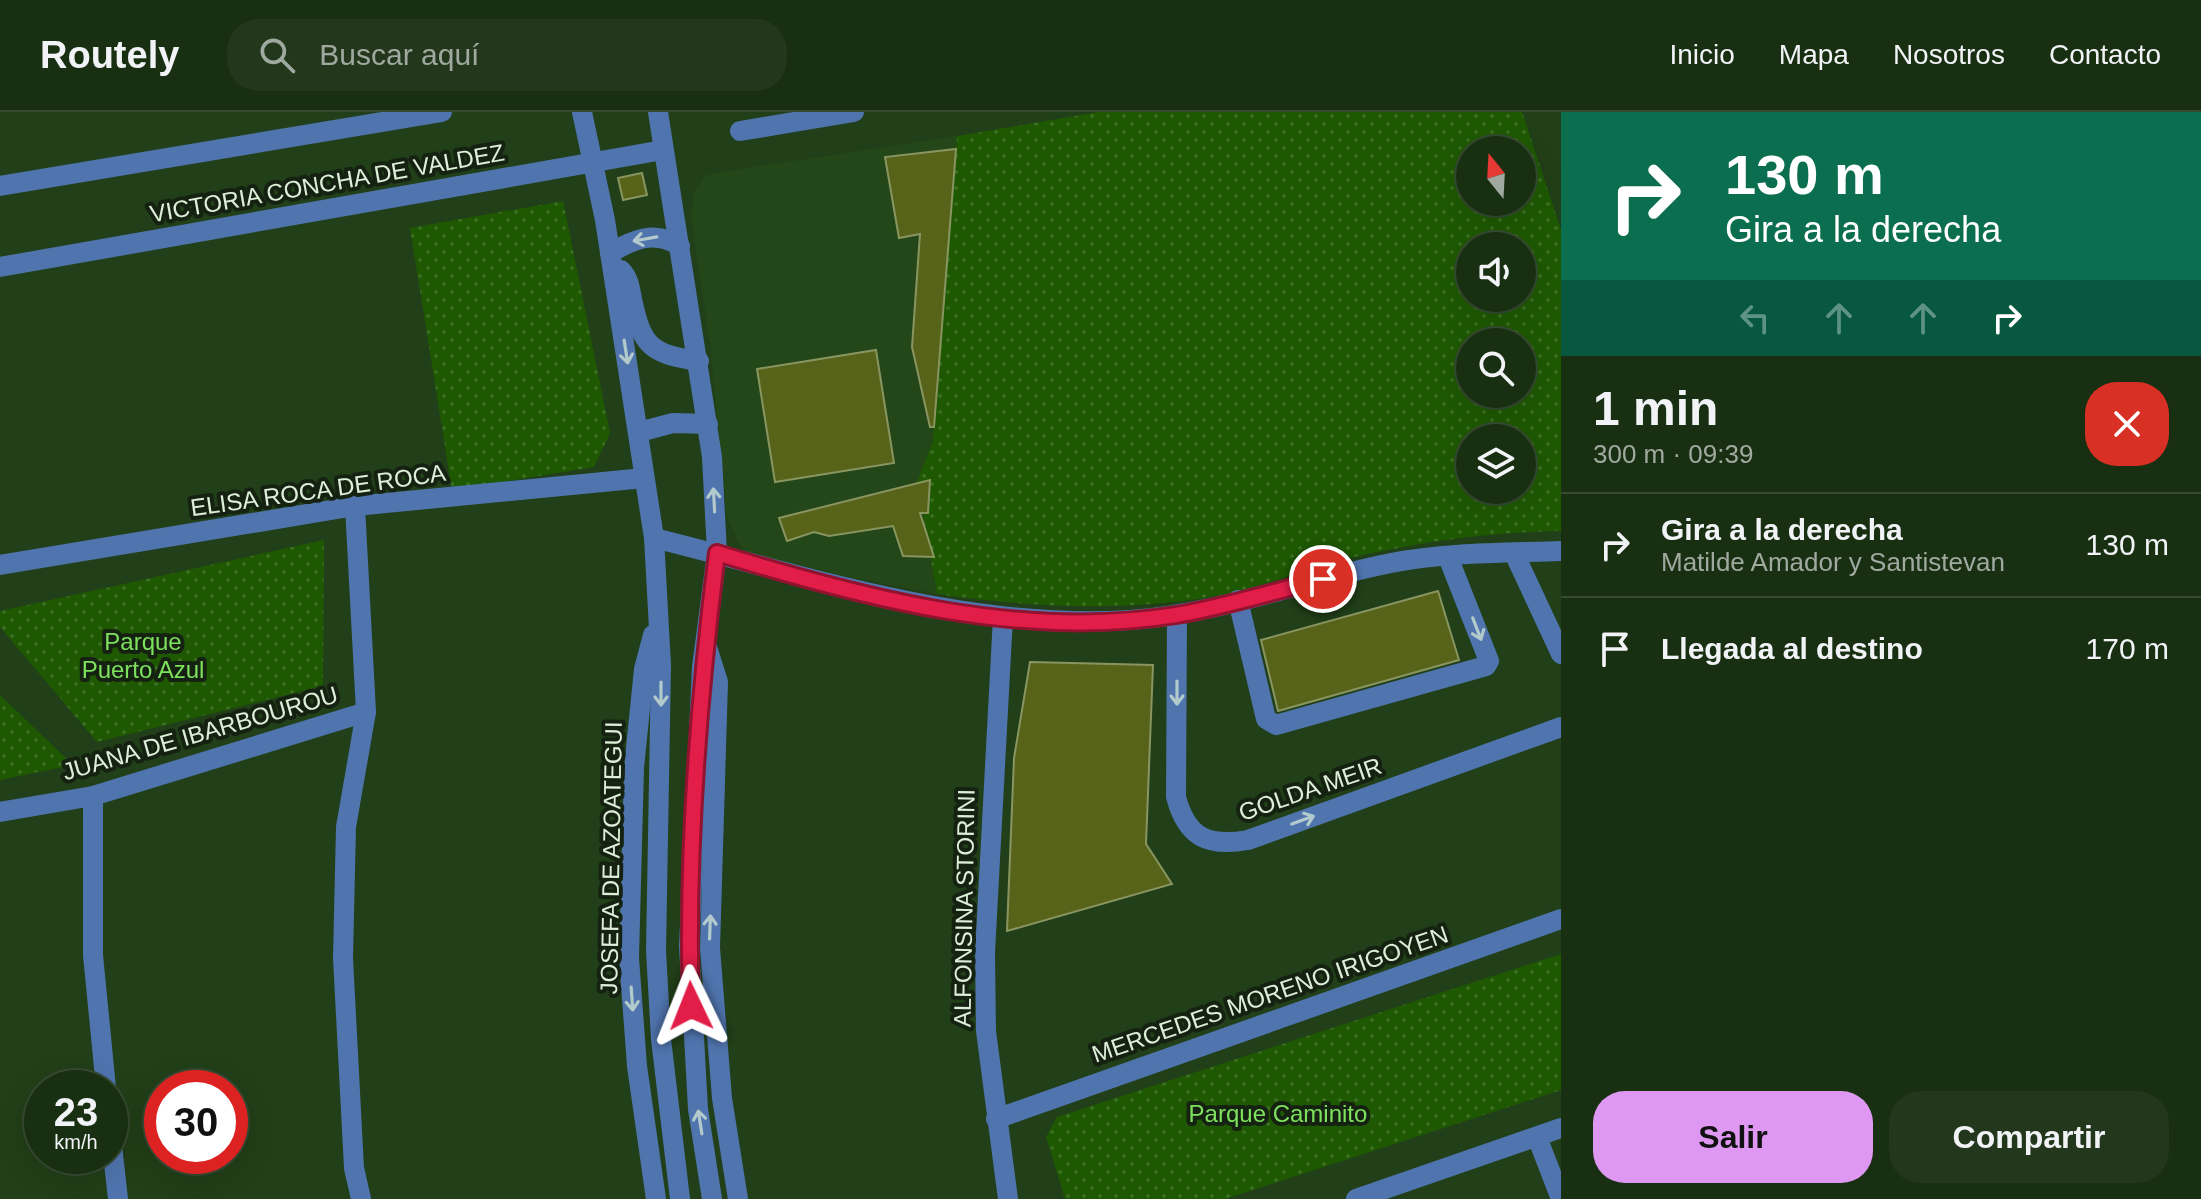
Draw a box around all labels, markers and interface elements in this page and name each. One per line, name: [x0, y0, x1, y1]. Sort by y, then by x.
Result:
search box: [227, 19, 787, 91]
icon: search: [255, 33, 299, 77]
text: Routely: [40, 34, 179, 76]
text: Buscar aquí: [319, 38, 479, 71]
text: Inicio: [1669, 39, 1735, 70]
text: Mapa: [1779, 39, 1849, 70]
text: Nosotros: [1893, 39, 2005, 70]
text: Contacto: [2049, 39, 2161, 70]
north arrow: [1456, 136, 1536, 216]
map controls: [1456, 136, 1536, 504]
street label: VICTORIA CONCHA DE VALDEZ: [148, 139, 506, 227]
text: 130 m: [1725, 143, 1884, 206]
icon: right: [1593, 144, 1697, 248]
text: Gira a la derecha: [1725, 209, 2001, 250]
one-way arrow: [633, 232, 658, 247]
button: sound: [1456, 232, 1536, 312]
icon: left: [1733, 296, 1777, 340]
icon: ahead: [1817, 296, 1861, 340]
icon: ahead: [1901, 296, 1945, 340]
icon: right: [1985, 296, 2029, 340]
button: search: [1456, 328, 1536, 408]
one-way arrow: [619, 339, 634, 364]
text: 1 min: [1593, 382, 1718, 435]
button: close: [2085, 382, 2169, 466]
button: layers: [1456, 424, 1536, 504]
text: 300 m · 09:39: [1593, 439, 1753, 469]
street label: ELISA ROCA DE ROCA: [189, 459, 447, 521]
one-way arrow: [707, 487, 722, 514]
text: Gira a la derecha: [1661, 513, 1903, 546]
icon: right: [1593, 523, 1637, 567]
text: 130 m: [2086, 528, 2169, 561]
pin: [1289, 545, 1357, 613]
text: Matilde Amador y Santistevan: [1661, 547, 2005, 577]
icon: arrive: [1301, 557, 1345, 601]
one-way arrow: [1471, 616, 1485, 641]
icon: arrive: [1593, 627, 1637, 671]
park label: Parque Puerto Azul: [82, 628, 204, 683]
text: Llegada al destino: [1661, 632, 1923, 665]
text: 170 m: [2086, 632, 2169, 665]
one-way arrow: [1169, 679, 1185, 706]
one-way arrow: [653, 680, 669, 707]
street label: JUANA DE IBARBOUROU: [59, 681, 341, 785]
street label: JOSEFA DE AZOATEGUI: [595, 721, 627, 995]
street label: GOLDA MEIR: [1235, 752, 1385, 826]
street label: ALFONSINA STORINI: [948, 789, 980, 1027]
one-way arrow: [1290, 812, 1315, 827]
one-way arrow: [703, 914, 718, 941]
street label: MERCEDES MORENO IRIGOYEN: [1088, 920, 1452, 1068]
position arrow: [649, 964, 733, 1048]
one-way arrow: [625, 985, 640, 1012]
speed limit sign: 30: [144, 1070, 248, 1174]
text: 23: [54, 1090, 98, 1134]
button: Salir: [1593, 1091, 1873, 1183]
button: Compartir: [1889, 1091, 2169, 1183]
park label: Parque Caminito: [1189, 1100, 1367, 1127]
one-way arrow: [692, 1110, 707, 1135]
text: km/h: [54, 1131, 98, 1153]

